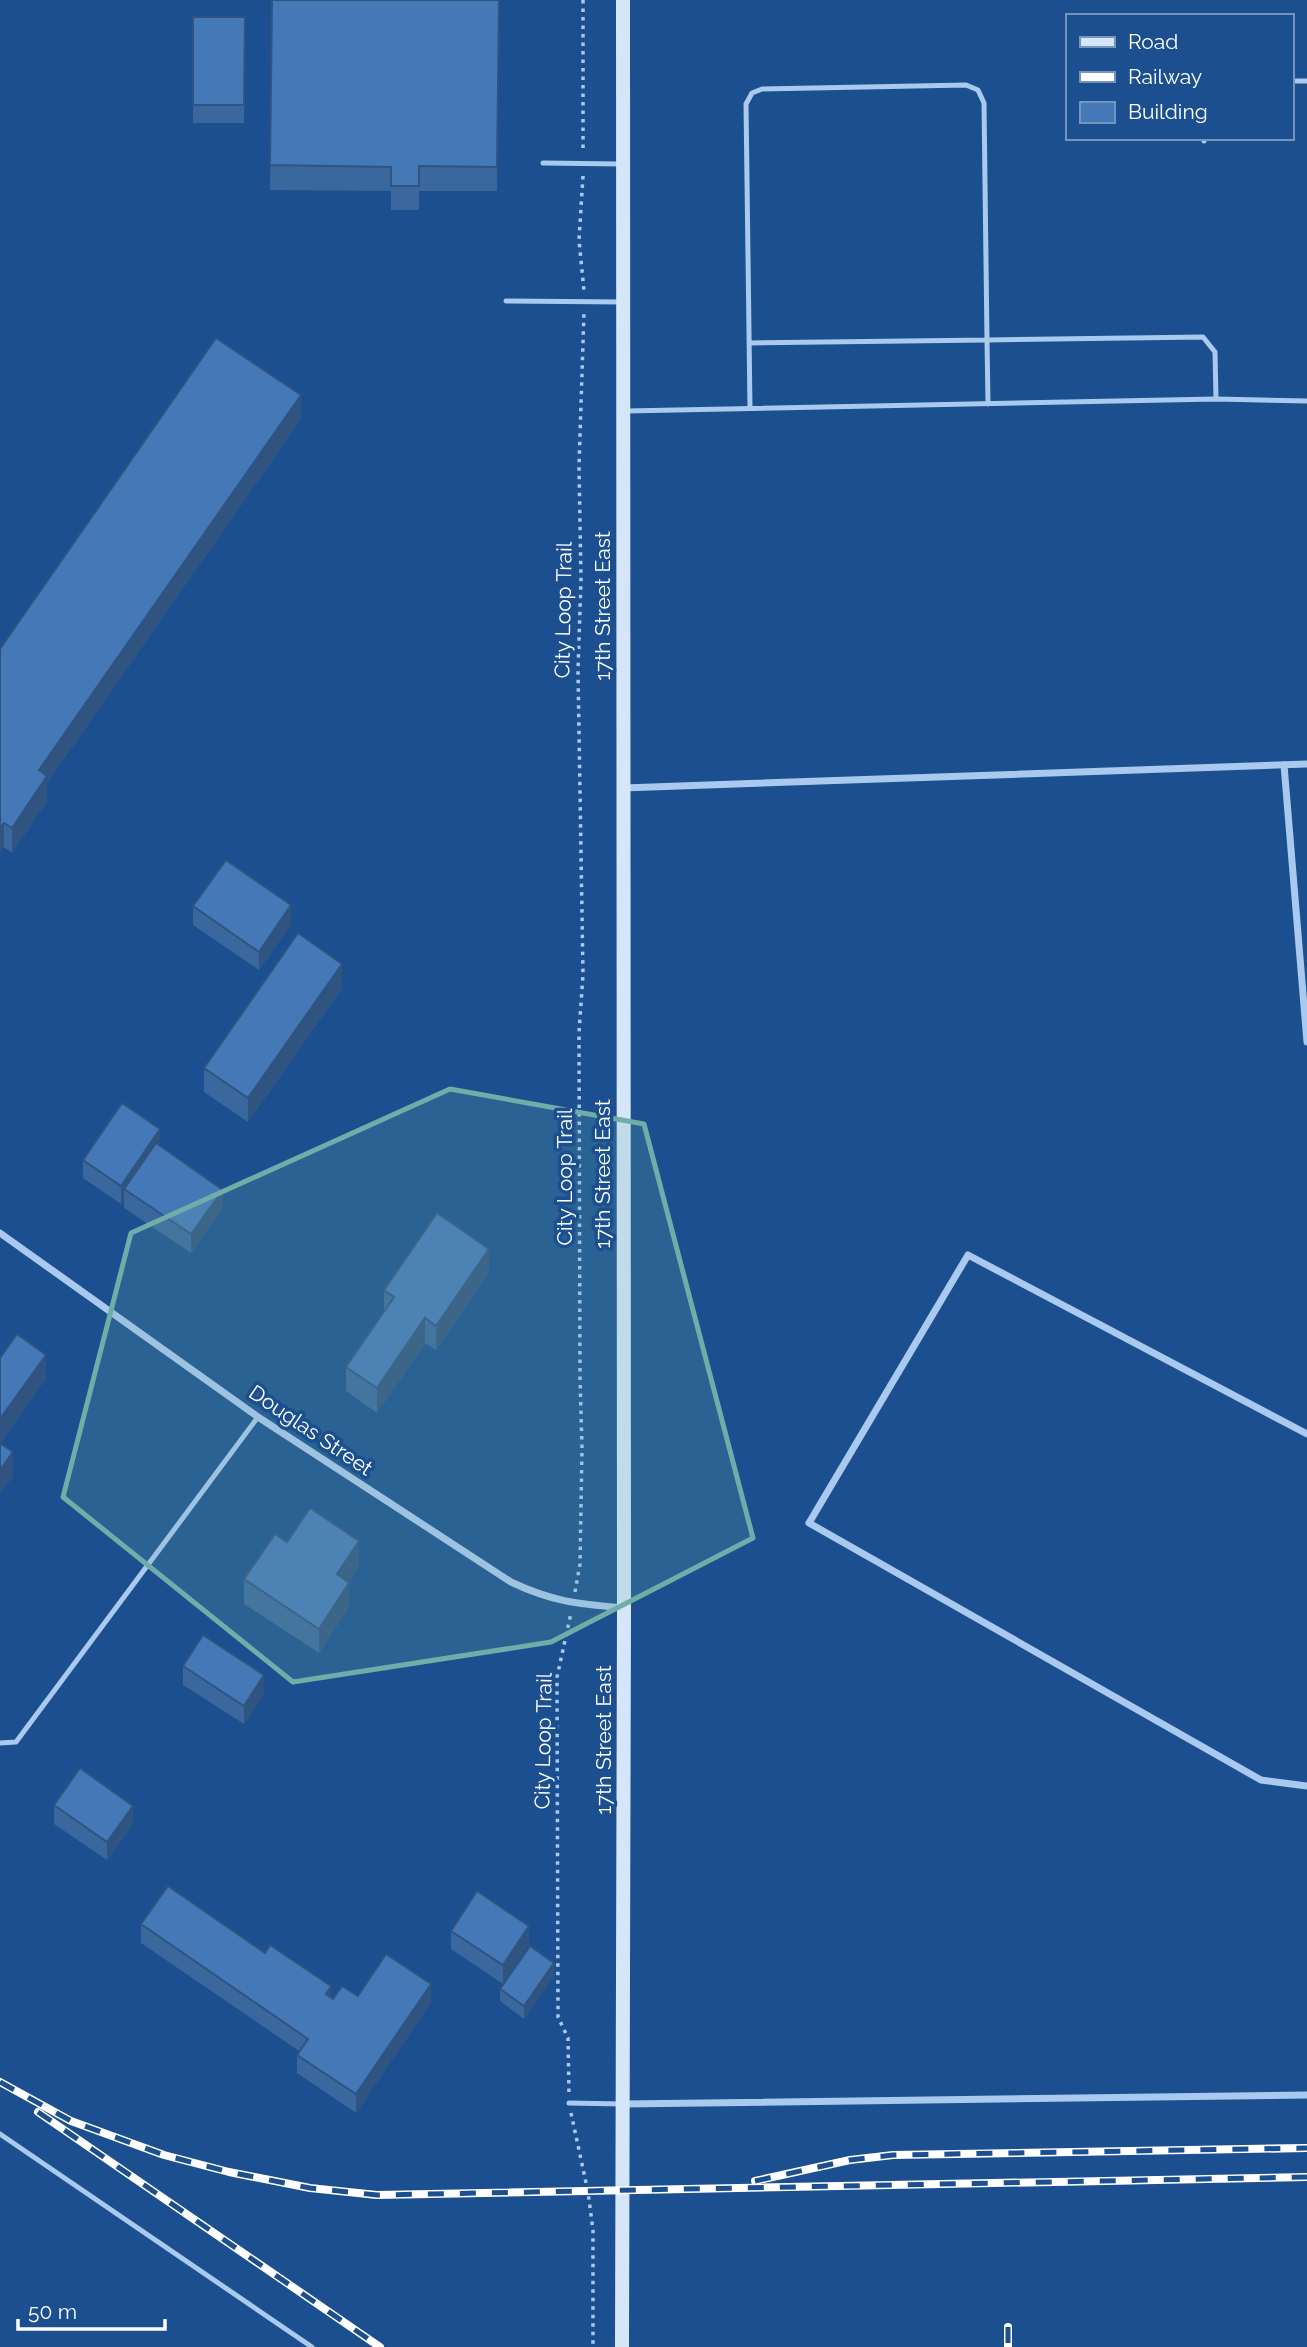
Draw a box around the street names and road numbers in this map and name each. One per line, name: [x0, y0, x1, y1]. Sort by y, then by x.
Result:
street label: 17th Street East: [590, 531, 615, 681]
street label: City Loop Trail: [549, 541, 577, 679]
street label: 17th Street East: [590, 1099, 615, 1249]
street label: City Loop Trail: [552, 1108, 577, 1245]
street label: Douglas Street: [244, 1379, 378, 1481]
street label: 17th Street East: [591, 1665, 616, 1815]
street label: City Loop Trail: [529, 1672, 557, 1810]

